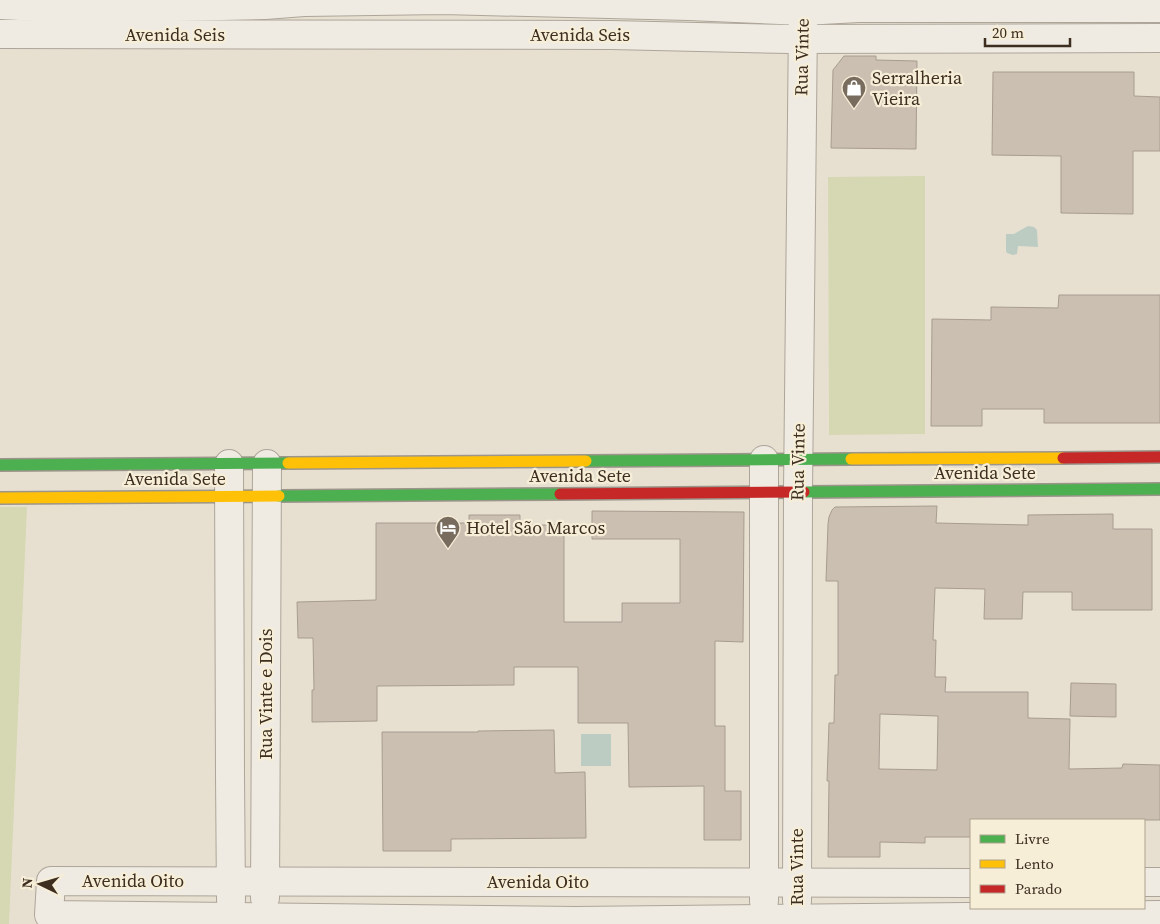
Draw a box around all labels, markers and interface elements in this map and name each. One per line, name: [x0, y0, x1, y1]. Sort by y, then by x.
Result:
scale bar: [985, 15, 1070, 47]
street label: Rua Vinte: [788, 18, 815, 96]
street label: Avenida Seis: [125, 22, 225, 47]
street label: Avenida Seis: [530, 22, 630, 47]
text: 20 m: [992, 22, 1024, 43]
place label: Serralheria Vieira: [872, 65, 963, 111]
shop icon: Serralheria Vieira: [841, 75, 867, 109]
street label: Rua Vinte: [784, 423, 811, 501]
street label: Avenida Sete: [934, 460, 1036, 485]
street label: Avenida Sete: [529, 463, 631, 488]
street label: Avenida Sete: [124, 466, 226, 491]
hotel icon: Hotel São Marcos: [435, 515, 461, 549]
place label: Hotel São Marcos: [466, 515, 605, 540]
street label: Rua Vinte e Dois: [253, 628, 278, 760]
legend: [970, 819, 1145, 909]
street label: Rua Vinte: [784, 828, 809, 906]
text: Livre: [1015, 828, 1050, 849]
text: Lento: [1015, 853, 1054, 874]
north arrow: [15, 859, 65, 909]
street label: Avenida Oito: [82, 868, 184, 893]
street label: Avenida Oito: [487, 869, 589, 894]
text: N: [17, 877, 37, 889]
text: Parado: [1015, 878, 1062, 899]

